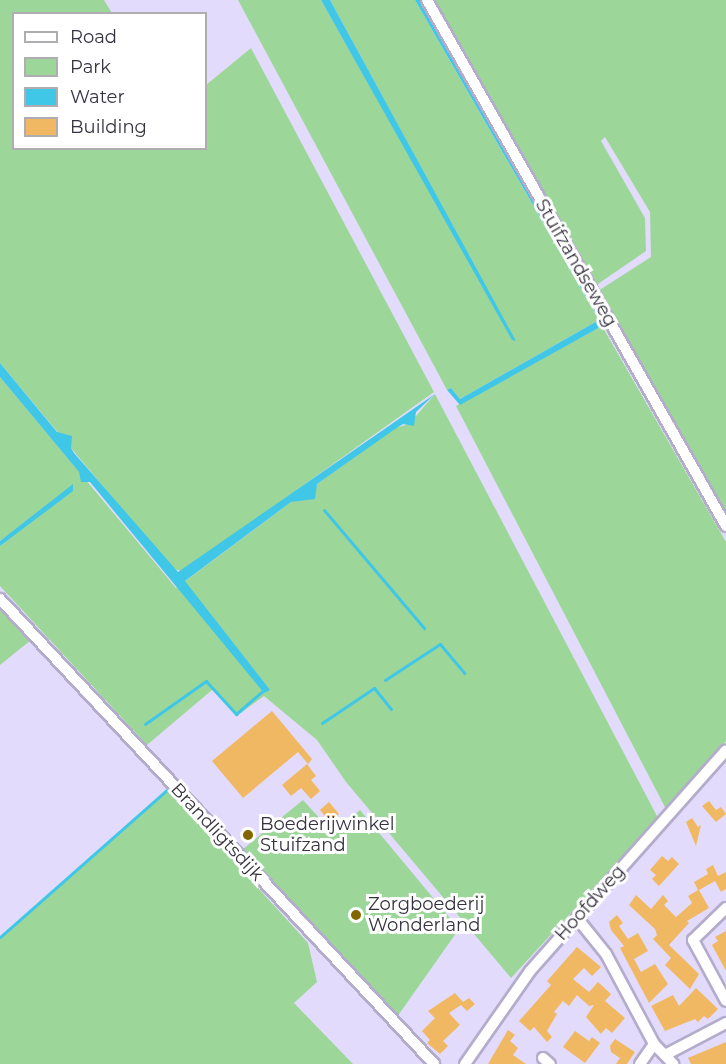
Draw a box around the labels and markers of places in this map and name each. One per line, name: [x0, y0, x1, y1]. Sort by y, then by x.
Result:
place label: Boederijwinkel Stuifzand: [260, 814, 395, 856]
marker: Boederijwinkel Stuifzand: [241, 828, 255, 842]
place label: Zorgboederij Wonderland: [368, 894, 484, 936]
marker: Zorgboederij Wonderland: [349, 908, 363, 922]

